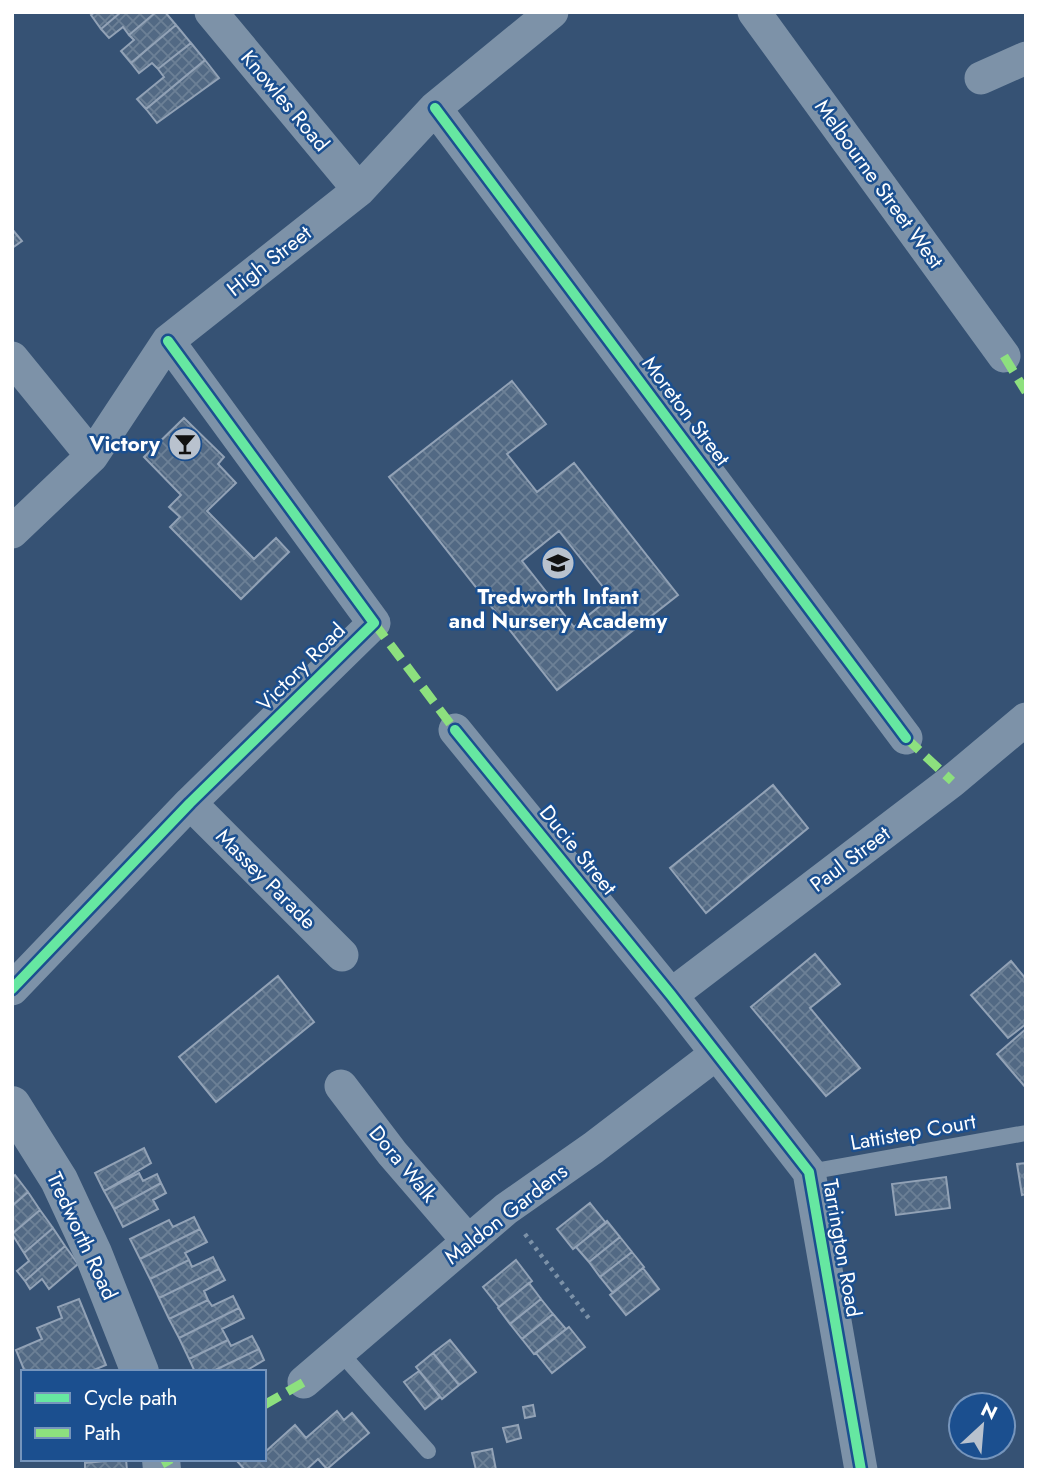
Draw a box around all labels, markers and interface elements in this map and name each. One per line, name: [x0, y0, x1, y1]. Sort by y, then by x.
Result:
street label: Knowles Road: [234, 44, 336, 158]
street label: Melbourne Street West: [807, 93, 951, 275]
street label: High Street: [220, 218, 318, 304]
street label: Moreton Street: [635, 350, 737, 472]
bar icon: Victory: [166, 425, 204, 463]
place label: Victory: [88, 429, 161, 459]
school or university icon: Tredworth Infant and Nursery Academy: [539, 544, 577, 582]
place label: Tredworth Infant and Nursery Academy: [449, 582, 668, 636]
street label: Victory Road: [250, 616, 352, 718]
street label: Ducie Street: [532, 799, 624, 901]
street label: Paul Street: [804, 819, 896, 899]
street label: Massey Parade: [209, 822, 323, 936]
street label: Lattistep Court: [848, 1106, 978, 1158]
street label: Dora Walk: [362, 1119, 445, 1210]
street label: Maldon Gardens: [438, 1156, 574, 1272]
street label: Tredworth Road: [39, 1167, 125, 1305]
street label: Tarrington Road: [815, 1177, 869, 1319]
legend: [21, 1370, 266, 1461]
text: Cycle path: [84, 1383, 177, 1413]
north arrow: [947, 1391, 1017, 1461]
text: N: [977, 1396, 1002, 1427]
text: Path: [84, 1418, 121, 1448]

